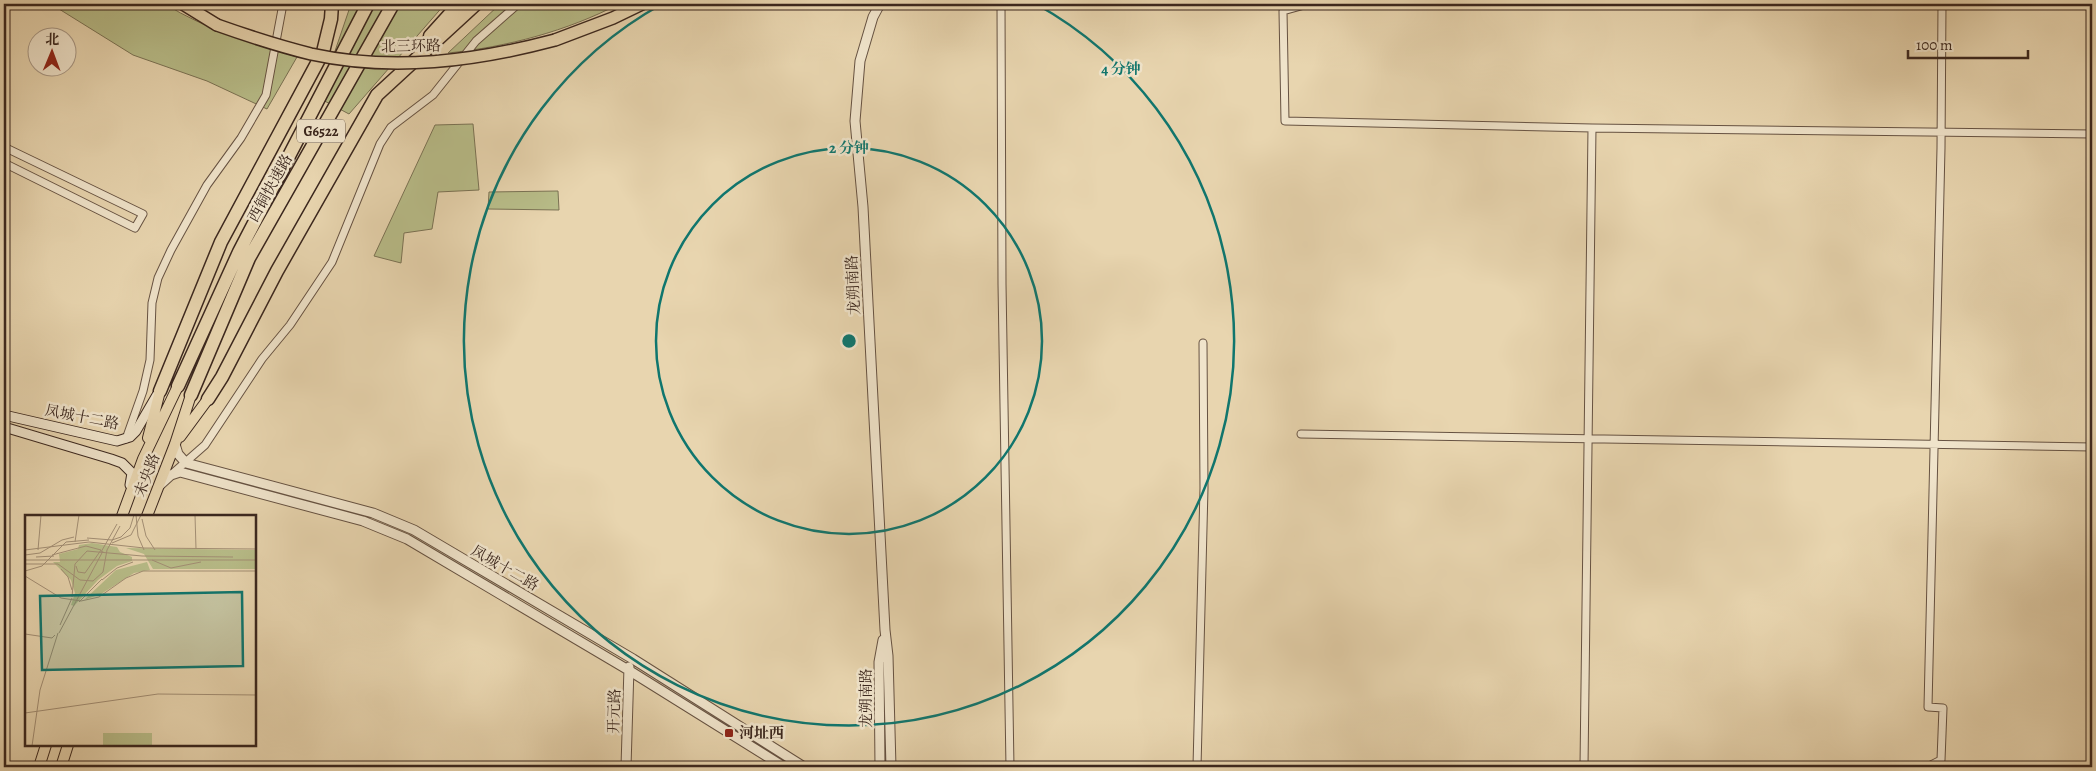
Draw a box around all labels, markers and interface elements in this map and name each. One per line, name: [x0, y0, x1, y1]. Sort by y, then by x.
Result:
north arrow: [28, 28, 78, 78]
scale bar: [1908, 28, 2028, 60]
text: 北: [45, 30, 59, 49]
street label: 北三环路: [381, 35, 441, 57]
text: 100 m: [1916, 35, 1953, 55]
text: 4 分钟: [1101, 59, 1141, 79]
road number: G6522: [297, 120, 345, 142]
text: 2 分钟: [829, 138, 869, 158]
street label: 西铜快速路: [243, 150, 297, 226]
street label: 龙朔南路: [841, 255, 865, 315]
centre of rings: [840, 332, 858, 350]
street label: 凤城十二路: [43, 400, 121, 434]
street label: 未央路: [130, 450, 164, 500]
inset map: [25, 515, 256, 746]
street label: 凤城十二路: [468, 541, 542, 595]
street label: 龙朔南路: [856, 668, 876, 728]
street label: 开元路: [603, 688, 625, 734]
place label: 河址西: [739, 723, 784, 743]
marker: 河址西: [723, 727, 735, 739]

